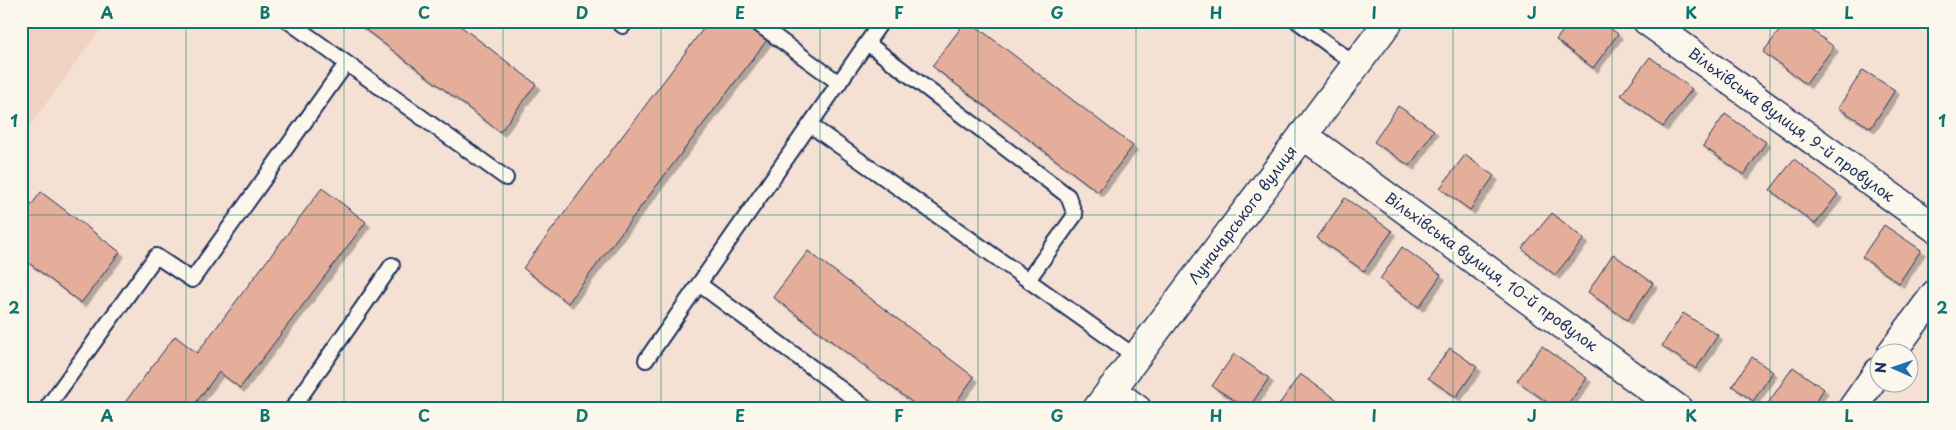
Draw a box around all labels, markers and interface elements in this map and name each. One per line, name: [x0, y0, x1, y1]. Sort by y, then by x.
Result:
text: A: [101, 0, 114, 24]
text: B: [260, 0, 271, 24]
text: C: [418, 0, 430, 24]
text: D: [576, 0, 588, 24]
text: E: [735, 0, 745, 24]
text: F: [894, 0, 904, 24]
text: G: [1050, 0, 1064, 24]
text: H: [1210, 0, 1222, 24]
text: I: [1371, 0, 1377, 24]
text: J: [1527, 0, 1537, 24]
text: K: [1685, 0, 1697, 24]
text: L: [1844, 0, 1854, 24]
street label: Вільхівська вулиця, 9-й провулок: [1684, 41, 1900, 207]
text: 1: [10, 108, 18, 132]
text: 1: [1938, 108, 1946, 132]
street label: Луначарського вулиця: [1182, 140, 1302, 288]
street label: Вільхівська вулиця, 10-й провулок: [1381, 186, 1603, 356]
text: 2: [8, 295, 20, 319]
text: 2: [1936, 295, 1948, 319]
north arrow: [1868, 342, 1918, 392]
text: N: [1870, 362, 1891, 373]
text: A: [101, 403, 114, 427]
text: B: [260, 403, 271, 427]
text: C: [418, 403, 430, 427]
text: D: [576, 403, 588, 427]
text: E: [735, 403, 745, 427]
text: F: [894, 403, 904, 427]
text: G: [1050, 403, 1064, 427]
text: H: [1210, 403, 1222, 427]
text: I: [1371, 403, 1377, 427]
text: J: [1527, 403, 1537, 427]
text: K: [1685, 403, 1697, 427]
text: L: [1844, 403, 1854, 427]

